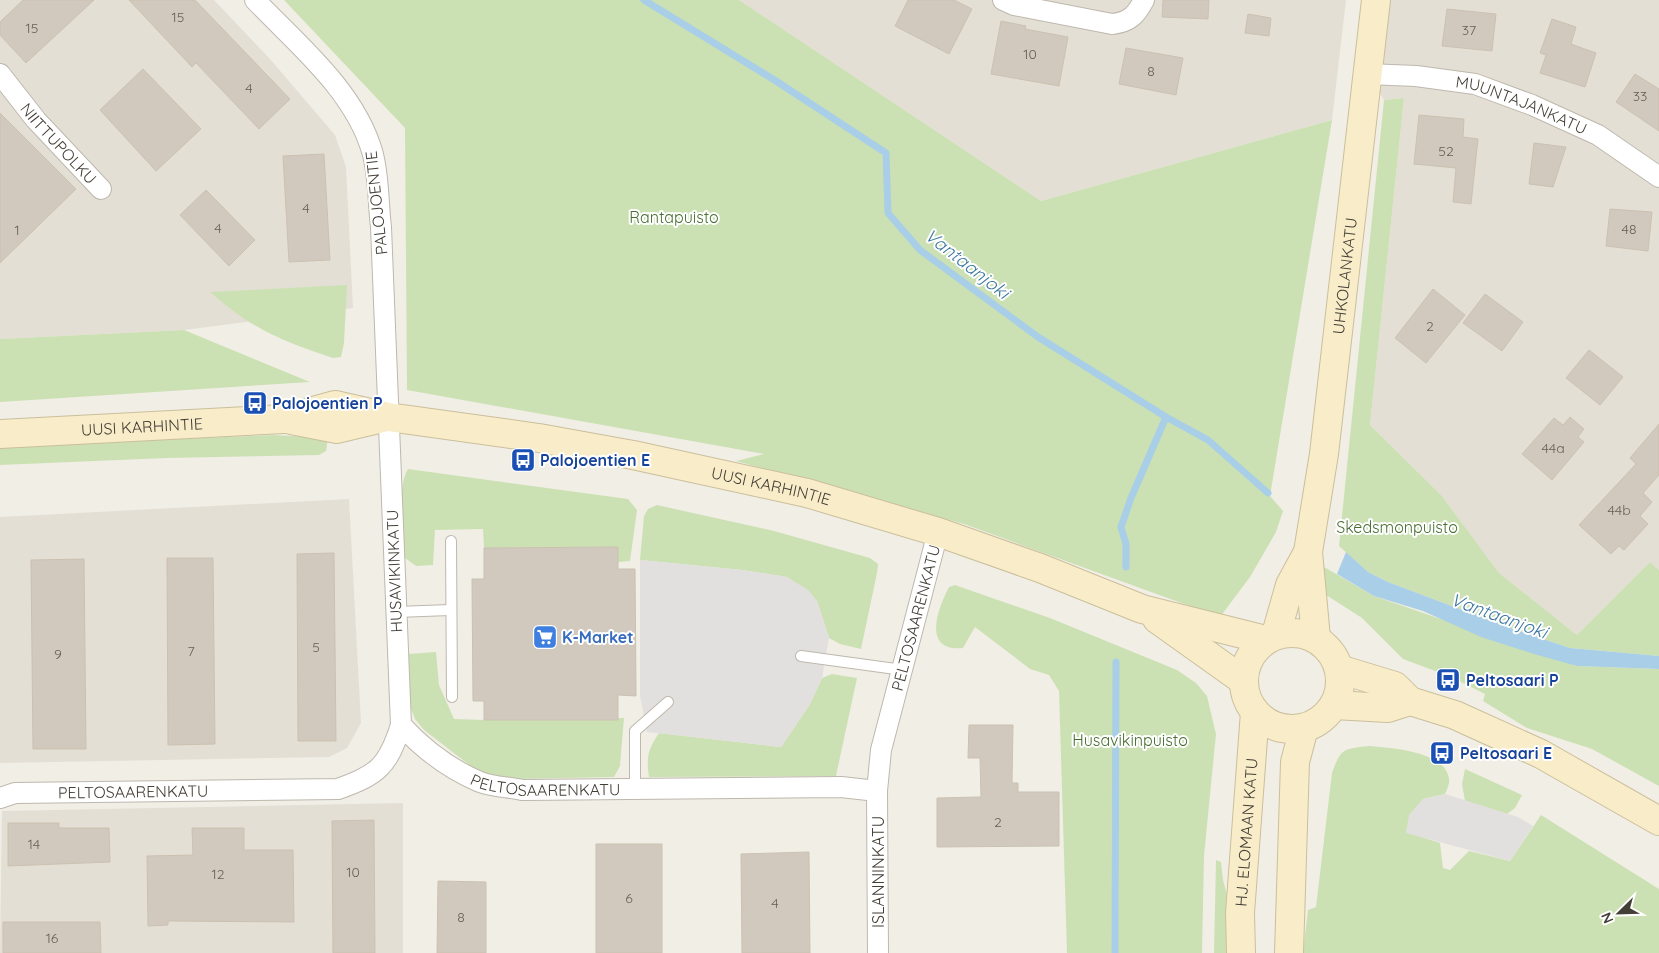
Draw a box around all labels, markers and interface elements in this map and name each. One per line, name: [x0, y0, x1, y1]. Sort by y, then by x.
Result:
house number: 15: [172, 8, 184, 26]
house number: 15: [26, 19, 38, 37]
house number: 37: [1462, 21, 1476, 39]
house number: 10: [1023, 45, 1037, 63]
house number: 8: [1147, 62, 1155, 80]
street label: MUUNTAJANKATU: [1455, 72, 1590, 139]
house number: 4: [245, 79, 253, 97]
house number: 33: [1633, 87, 1647, 105]
street label: NIITTUPOLKU: [16, 99, 101, 188]
house number: 52: [1438, 142, 1454, 160]
street label: PALOJOENTIE: [361, 150, 391, 256]
house number: 4: [302, 199, 310, 217]
park label: Rantapuisto: [629, 207, 719, 227]
street label: UHKOLANKATU: [1328, 216, 1361, 335]
house number: 4: [214, 219, 222, 237]
house number: 48: [1622, 220, 1636, 238]
house number: 1: [14, 221, 20, 239]
water label: Vantaanjoki: [921, 224, 1016, 305]
house number: 2: [1426, 317, 1434, 335]
bus stop icon: Palojoentien P: [242, 390, 268, 416]
place label: Palojoentien P: [272, 393, 383, 413]
street label: UUSI KARHINTIE: [80, 413, 203, 440]
house number: 44a: [1541, 439, 1565, 457]
bus stop icon: Palojoentien E: [510, 447, 536, 473]
place label: Palojoentien E: [540, 450, 650, 470]
street label: UUSI KARHINTIE: [709, 462, 833, 510]
house number: 44b: [1607, 501, 1631, 519]
street label: HUSAVIKINKATU: [382, 509, 406, 633]
park label: Skedsmonpuisto: [1336, 517, 1458, 537]
street label: PELTOSAARENKATU: [887, 542, 944, 693]
water label: Vantaanjoki: [1448, 587, 1552, 644]
supermarket icon: K-Market: [532, 624, 558, 650]
place label: K-Market: [562, 627, 634, 647]
house number: 5: [312, 638, 320, 656]
house number: 7: [187, 642, 195, 660]
house number: 9: [54, 645, 62, 663]
bus stop icon: Peltosaari P: [1435, 667, 1461, 693]
place label: Peltosaari P: [1466, 670, 1559, 690]
park label: Husavikinpuisto: [1072, 730, 1188, 750]
bus stop icon: Peltosaari E: [1429, 740, 1455, 766]
place label: Peltosaari E: [1460, 743, 1552, 763]
street label: HJ. ELOMAAN KATU: [1231, 757, 1262, 907]
street label: PELTOSAARENKATU: [467, 769, 620, 800]
street label: PELTOSAARENKATU: [58, 781, 209, 802]
house number: 2: [994, 813, 1002, 831]
street label: ISLANNINKATU: [868, 816, 888, 928]
house number: 14: [28, 835, 40, 853]
house number: 10: [346, 863, 360, 881]
house number: 12: [212, 865, 225, 883]
north arrow: [1594, 888, 1644, 938]
house number: 6: [625, 889, 633, 907]
house number: 4: [771, 894, 779, 912]
house number: 8: [457, 908, 465, 926]
text: N: [1597, 910, 1617, 926]
house number: 16: [46, 929, 59, 947]

